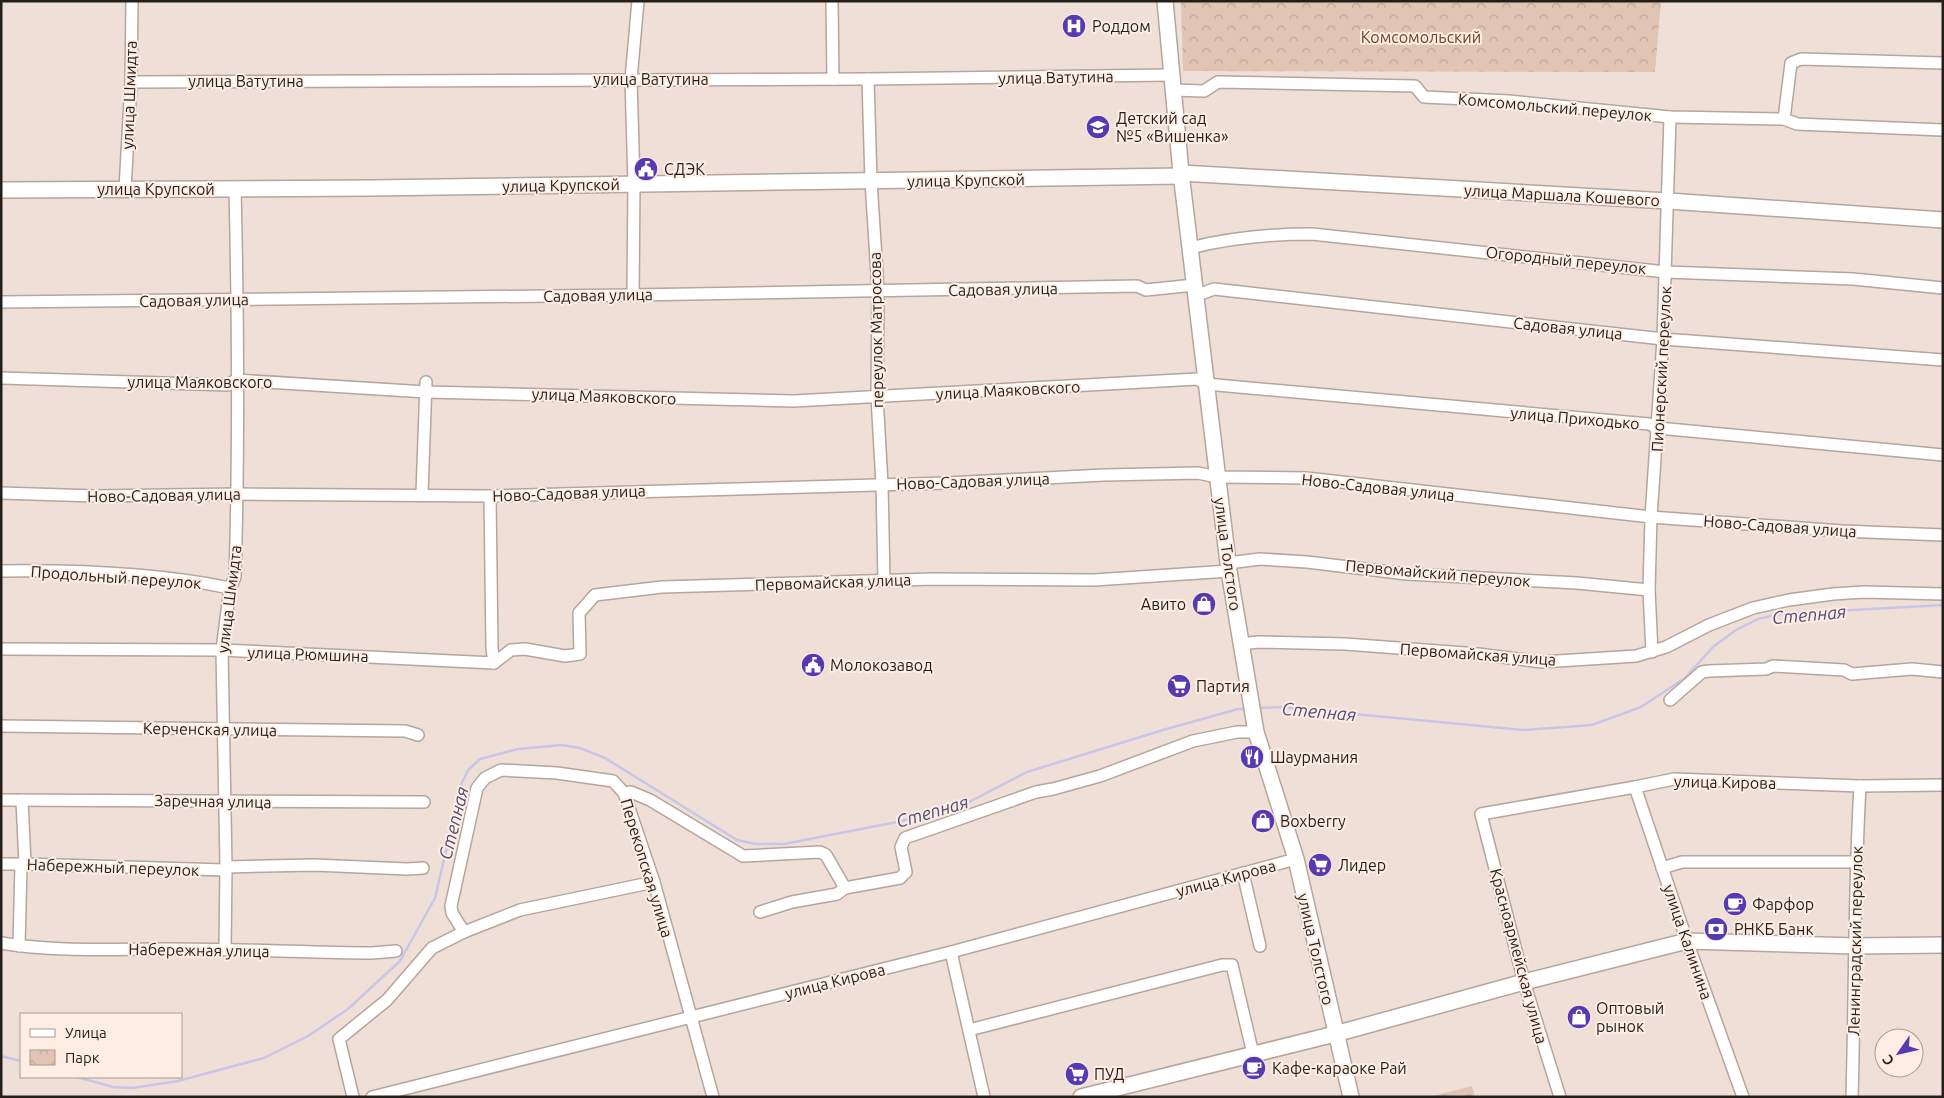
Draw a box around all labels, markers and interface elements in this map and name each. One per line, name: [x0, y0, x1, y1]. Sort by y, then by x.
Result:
hospital icon: Роддом: [1061, 13, 1087, 39]
place label: Роддом: [1092, 17, 1151, 35]
park label: Комсомольский: [1361, 28, 1481, 46]
street label: улица Шмидта: [118, 40, 140, 150]
street label: улица Ватутина: [998, 67, 1114, 87]
street label: улица Ватутина: [593, 70, 709, 88]
street label: улица Ватутина: [188, 72, 304, 90]
street label: Комсомольский переулок: [1457, 90, 1653, 124]
place label: Детский сад №5 «Вишенка»: [1116, 109, 1229, 145]
school or university icon: Детский сад №5 «Вишенка»: [1085, 114, 1111, 140]
public building icon: СДЭК: [633, 156, 659, 182]
place label: СДЭК: [664, 160, 705, 178]
street label: улица Крупской: [907, 170, 1025, 190]
street label: улица Крупской: [502, 175, 620, 195]
street label: улица Крупской: [97, 180, 215, 198]
street label: улица Маршала Кошевого: [1464, 181, 1660, 209]
street label: Огородный переулок: [1485, 243, 1647, 277]
street label: переулок Матросова: [866, 252, 886, 408]
street label: Садовая улица: [948, 279, 1058, 299]
street label: Садовая улица: [543, 285, 653, 305]
street label: Пионерский переулок: [1648, 285, 1674, 453]
street label: Садовая улица: [139, 290, 249, 310]
street label: Садовая улица: [1512, 313, 1624, 343]
street label: улица Маяковского: [128, 373, 272, 391]
street label: улица Маяковского: [935, 377, 1081, 403]
street label: улица Маяковского: [531, 384, 677, 408]
street label: улица Приходько: [1510, 403, 1640, 433]
street label: Ново-Садовая улица: [896, 469, 1050, 493]
street label: Ново-Садовая улица: [1301, 470, 1455, 504]
street label: Ново-Садовая улица: [492, 481, 646, 505]
street label: Ново-Садовая улица: [87, 485, 241, 505]
street label: улица Толстого: [1211, 496, 1245, 612]
street label: Ново-Садовая улица: [1703, 512, 1857, 540]
street label: улица Шмидта: [213, 544, 245, 654]
street label: Первомайский переулок: [1345, 556, 1531, 590]
street label: Продольный переулок: [30, 562, 202, 592]
street label: Первомайская улица: [754, 570, 912, 594]
shop icon: Авито: [1191, 591, 1217, 617]
place label: Авито: [1141, 595, 1186, 613]
water label: Степная: [1771, 601, 1847, 627]
street label: Первомайская улица: [1399, 640, 1557, 668]
street label: улица Рюмшина: [247, 643, 369, 665]
public building icon: Молокозавод: [800, 652, 826, 678]
place label: Молокозавод: [830, 656, 933, 674]
supermarket icon: Партия: [1166, 673, 1192, 699]
place label: Партия: [1196, 677, 1250, 695]
water label: Степная: [1281, 698, 1357, 724]
street label: Керченская улица: [143, 719, 277, 739]
restaurant icon: Шаурмания: [1239, 744, 1265, 770]
place label: Шаурмания: [1270, 748, 1358, 766]
street label: улица Кирова: [1674, 772, 1776, 792]
water label: Степная: [434, 784, 472, 862]
street label: Заречная улица: [154, 791, 272, 811]
water label: Степная: [893, 791, 971, 831]
street label: Перекопская улица: [617, 796, 677, 940]
shop icon: Boxberry: [1250, 808, 1276, 834]
place label: Boxberry: [1280, 812, 1346, 830]
street label: Ленинградский переулок: [1844, 846, 1866, 1036]
supermarket icon: Лидер: [1307, 852, 1333, 878]
street label: Набережный переулок: [26, 855, 200, 879]
street label: улица Кирова: [1174, 856, 1278, 900]
place label: Лидер: [1338, 856, 1386, 874]
street label: Красноармейская улица: [1487, 866, 1551, 1046]
street label: улица Калинина: [1660, 882, 1716, 1002]
street label: улица Толстого: [1294, 891, 1338, 1007]
cafe icon: Фарфор: [1722, 891, 1748, 917]
place label: Фарфор: [1752, 895, 1814, 913]
bank icon: РНКБ Банк: [1703, 916, 1729, 942]
place label: РНКБ Банк: [1734, 920, 1814, 938]
street label: Набережная улица: [128, 940, 270, 960]
street label: улица Кирова: [783, 960, 887, 1002]
place label: Оптовый рынок: [1596, 999, 1664, 1035]
shop icon: Оптовый рынок: [1566, 1004, 1592, 1030]
legend: [20, 1013, 182, 1078]
text: Улица: [65, 1024, 107, 1041]
north arrow: [1874, 1028, 1924, 1078]
text: Парк: [65, 1049, 100, 1066]
text: С: [1879, 1052, 1897, 1068]
cafe icon: Кафе-караоке Рай: [1241, 1055, 1267, 1081]
place label: Кафе-караоке Рай: [1272, 1059, 1407, 1077]
supermarket icon: ПУД: [1064, 1061, 1090, 1087]
place label: ПУД: [1094, 1065, 1124, 1083]

